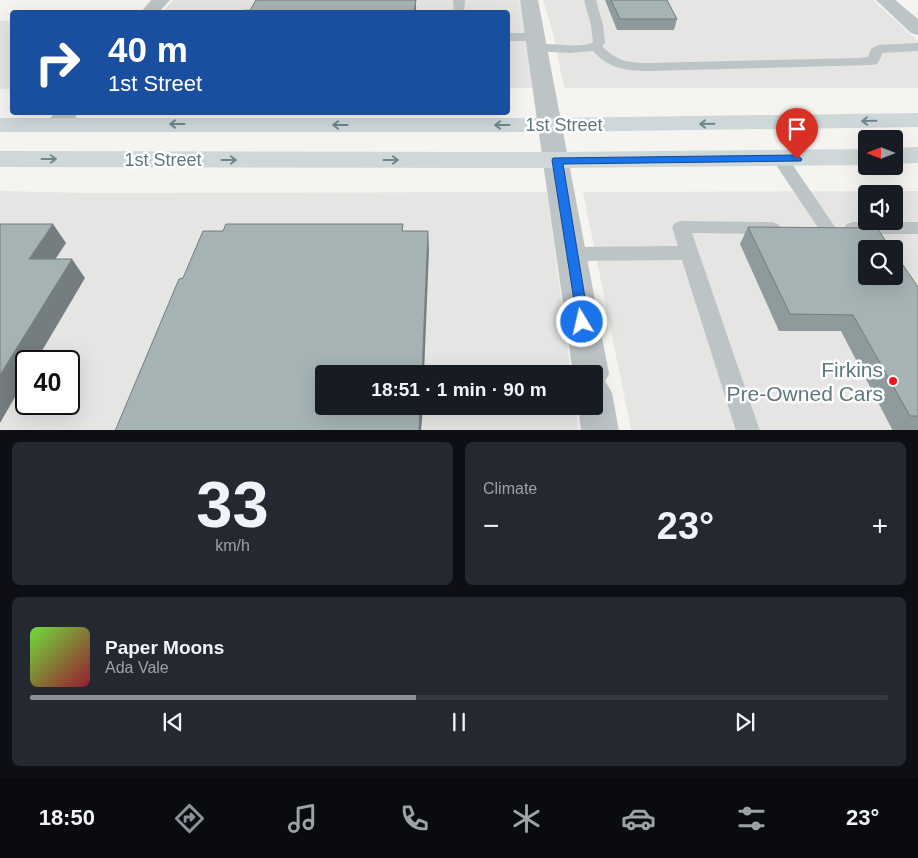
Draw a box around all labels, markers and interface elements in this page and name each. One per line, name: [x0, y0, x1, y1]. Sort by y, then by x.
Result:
icon: right: [25, 30, 90, 95]
text: 40 m: [108, 30, 188, 69]
text: 1st Street: [108, 71, 202, 96]
pin: [776, 108, 818, 159]
street label: 1st Street: [525, 115, 603, 135]
icon: arrive: [783, 115, 811, 143]
one-way arrow: [862, 116, 878, 126]
one-way arrow: [169, 119, 186, 129]
one-way arrow: [699, 119, 716, 129]
one-way arrow: [332, 120, 348, 130]
one-way arrow: [494, 120, 510, 130]
north arrow: [858, 130, 902, 175]
map controls: [858, 130, 903, 285]
street label: 1st Street: [124, 150, 202, 170]
one-way arrow: [40, 154, 56, 164]
one-way arrow: [220, 155, 236, 165]
one-way arrow: [382, 155, 399, 165]
button: sound: [858, 185, 903, 230]
button: search: [858, 240, 903, 285]
position arrow: [555, 295, 607, 347]
speed limit sign: 40: [15, 350, 80, 415]
place label: Firkins Pre-Owned Cars: [727, 358, 883, 405]
marker: Firkins Pre-Owned Cars: [887, 375, 899, 387]
text: 18:51 · 1 min · 90 m: [371, 379, 547, 400]
text: 33: [196, 468, 269, 541]
text: Climate: [483, 480, 537, 497]
text: 23°: [657, 505, 714, 547]
text: −: [483, 510, 499, 541]
text: +: [872, 510, 888, 541]
text: km/h: [215, 537, 250, 554]
text: Paper Moons: [105, 637, 224, 658]
text: Ada Vale: [105, 659, 169, 676]
icon: previous: [159, 708, 187, 736]
icon: pause: [445, 708, 473, 736]
icon: next: [731, 708, 759, 736]
icon: directions: [172, 801, 207, 836]
icon: music: [285, 801, 320, 836]
icon: phone: [397, 801, 432, 836]
icon: climate: [509, 801, 544, 836]
icon: car: [621, 801, 656, 836]
icon: filters: [734, 801, 769, 836]
text: 18:50: [39, 805, 95, 830]
text: 23°: [846, 805, 879, 830]

